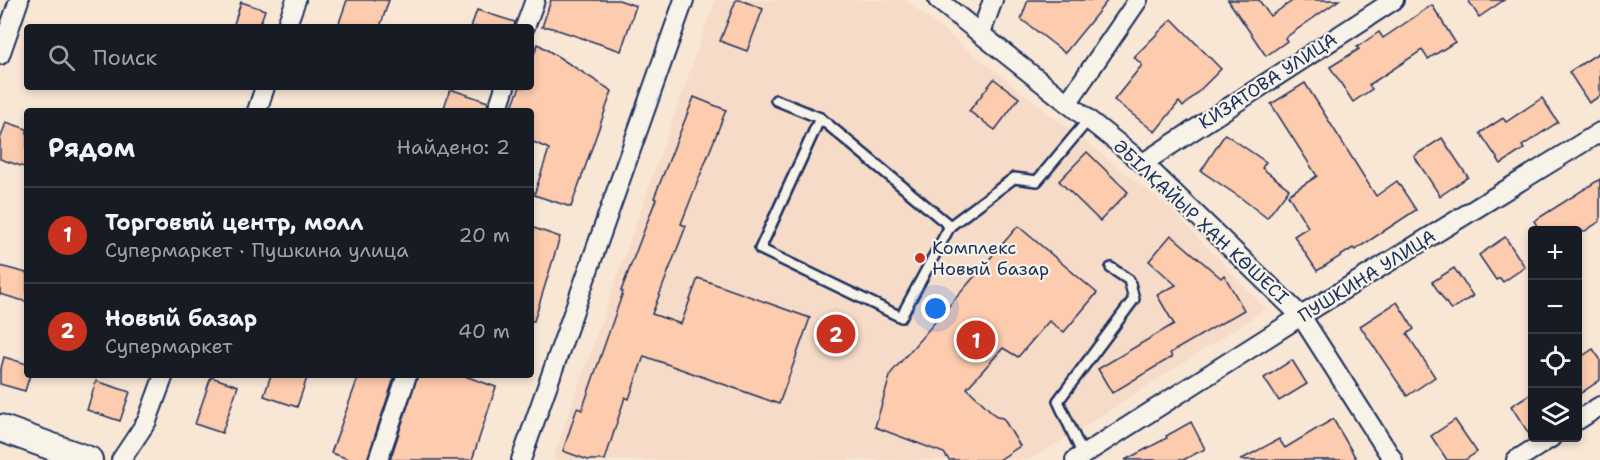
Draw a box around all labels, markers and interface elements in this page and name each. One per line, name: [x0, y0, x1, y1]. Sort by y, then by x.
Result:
search box: [24, 24, 534, 90]
street label: КИЗАТОВА УЛИЦА: [1194, 27, 1342, 135]
icon: search: [45, 41, 78, 74]
text: Поиск: [93, 43, 157, 72]
text: Рядом: [48, 130, 135, 165]
text: Найдено: 2: [397, 134, 510, 160]
street label: ӘБІЛҚАЙЫР ХАН КӨШЕСІ: [1108, 135, 1294, 310]
text: Торговый центр, молл: [105, 208, 363, 237]
text: 1: [63, 222, 72, 248]
text: 20 m: [459, 222, 510, 248]
street label: ПУШКИНА УЛИЦА: [1294, 224, 1440, 328]
map controls: [1528, 226, 1582, 442]
button: +: [1528, 226, 1582, 280]
place label: Комплекс Новый базар: [932, 236, 1049, 281]
text: Супермаркет · Пушкина улица: [105, 237, 409, 263]
marker: Комплекс Новый базар: [913, 251, 927, 265]
button: −: [1528, 280, 1582, 334]
your location: [921, 294, 950, 323]
text: Новый базар: [105, 304, 257, 333]
pin: 2: [816, 312, 856, 356]
text: 2: [61, 318, 75, 344]
text: 40 m: [458, 318, 510, 344]
pin: 1: [956, 318, 996, 362]
text: Супермаркет: [105, 333, 232, 359]
button: locate: [1528, 334, 1582, 388]
button: layers: [1528, 388, 1582, 442]

